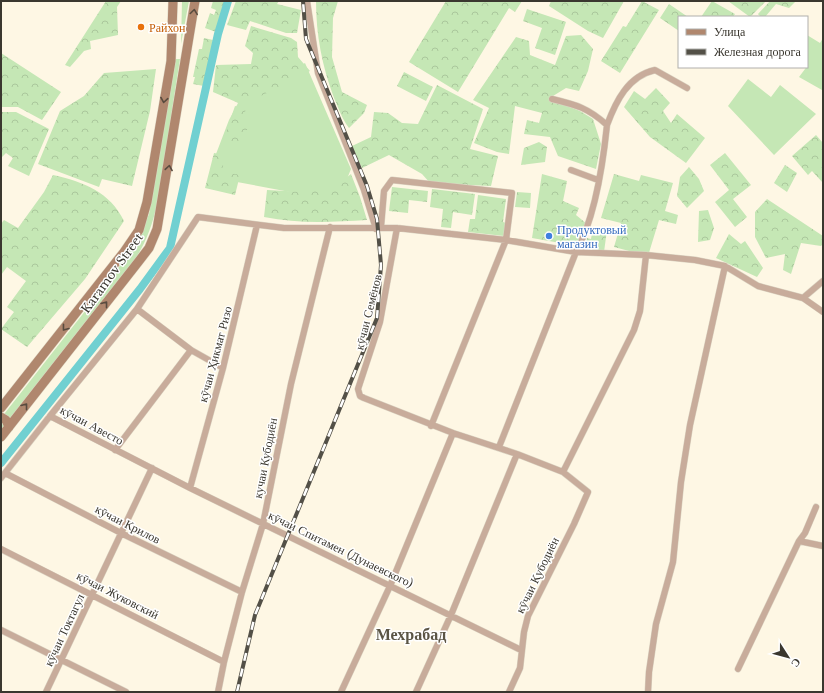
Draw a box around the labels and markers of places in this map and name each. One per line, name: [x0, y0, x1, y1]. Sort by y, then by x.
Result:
place label: Райхон: [149, 20, 186, 35]
marker: Райхон: [136, 22, 146, 32]
place label: Продуктовый магазин: [557, 222, 627, 251]
marker: Продуктовый магазин: [544, 231, 554, 241]

